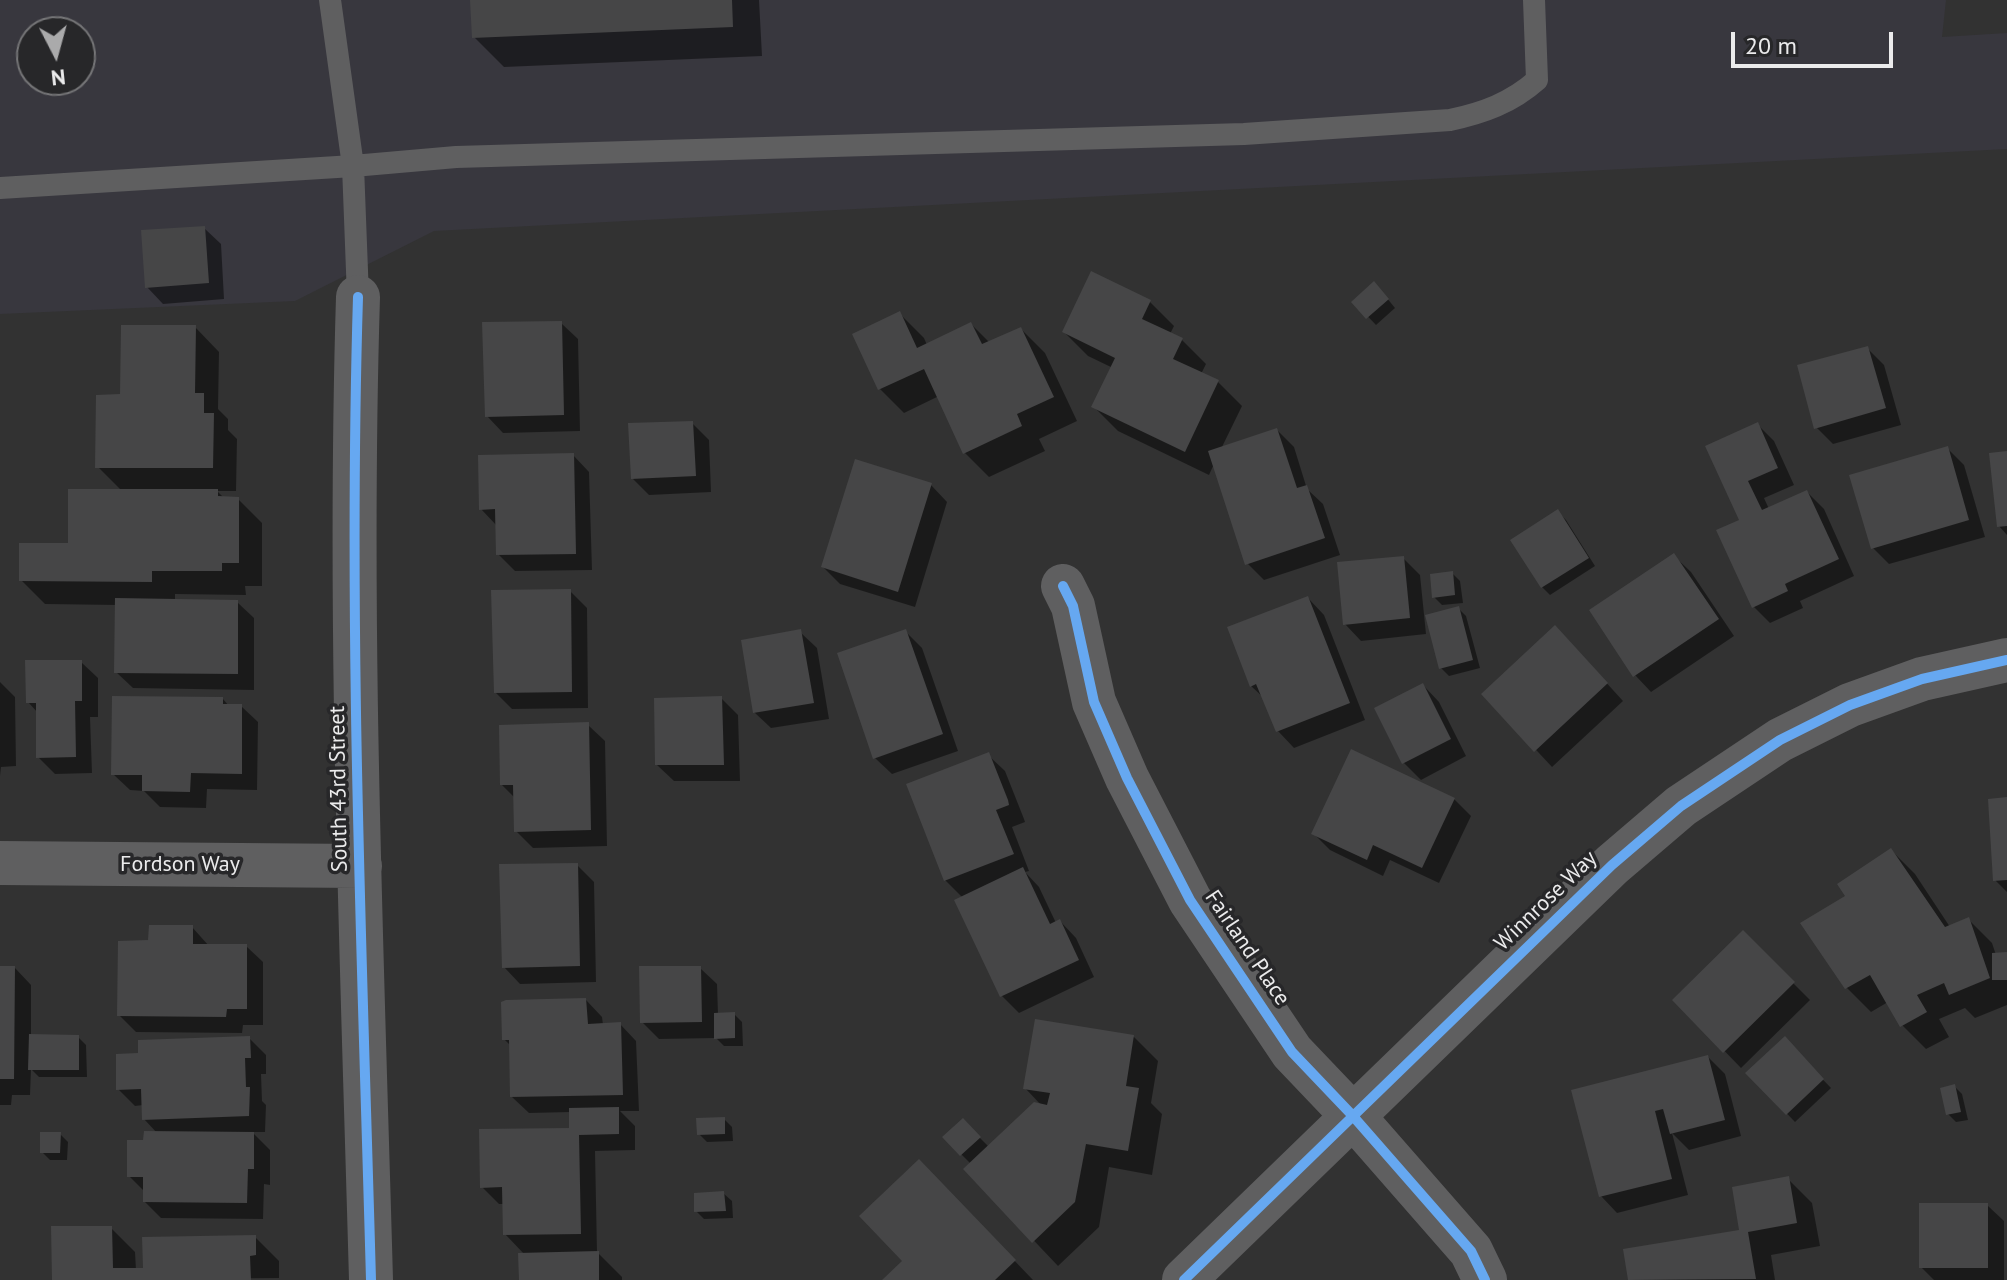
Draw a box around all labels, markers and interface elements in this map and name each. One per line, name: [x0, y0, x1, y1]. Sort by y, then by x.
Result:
north arrow: [16, 16, 96, 96]
scale bar: [1735, 16, 1897, 66]
text: 20 m: [1745, 30, 1797, 61]
text: N: [50, 63, 67, 93]
street label: South 43rd Street: [324, 706, 354, 872]
street label: Winnrose Way: [1489, 846, 1603, 956]
street label: Fordson Way: [120, 852, 240, 878]
street label: Fairland Place: [1199, 886, 1295, 1010]

